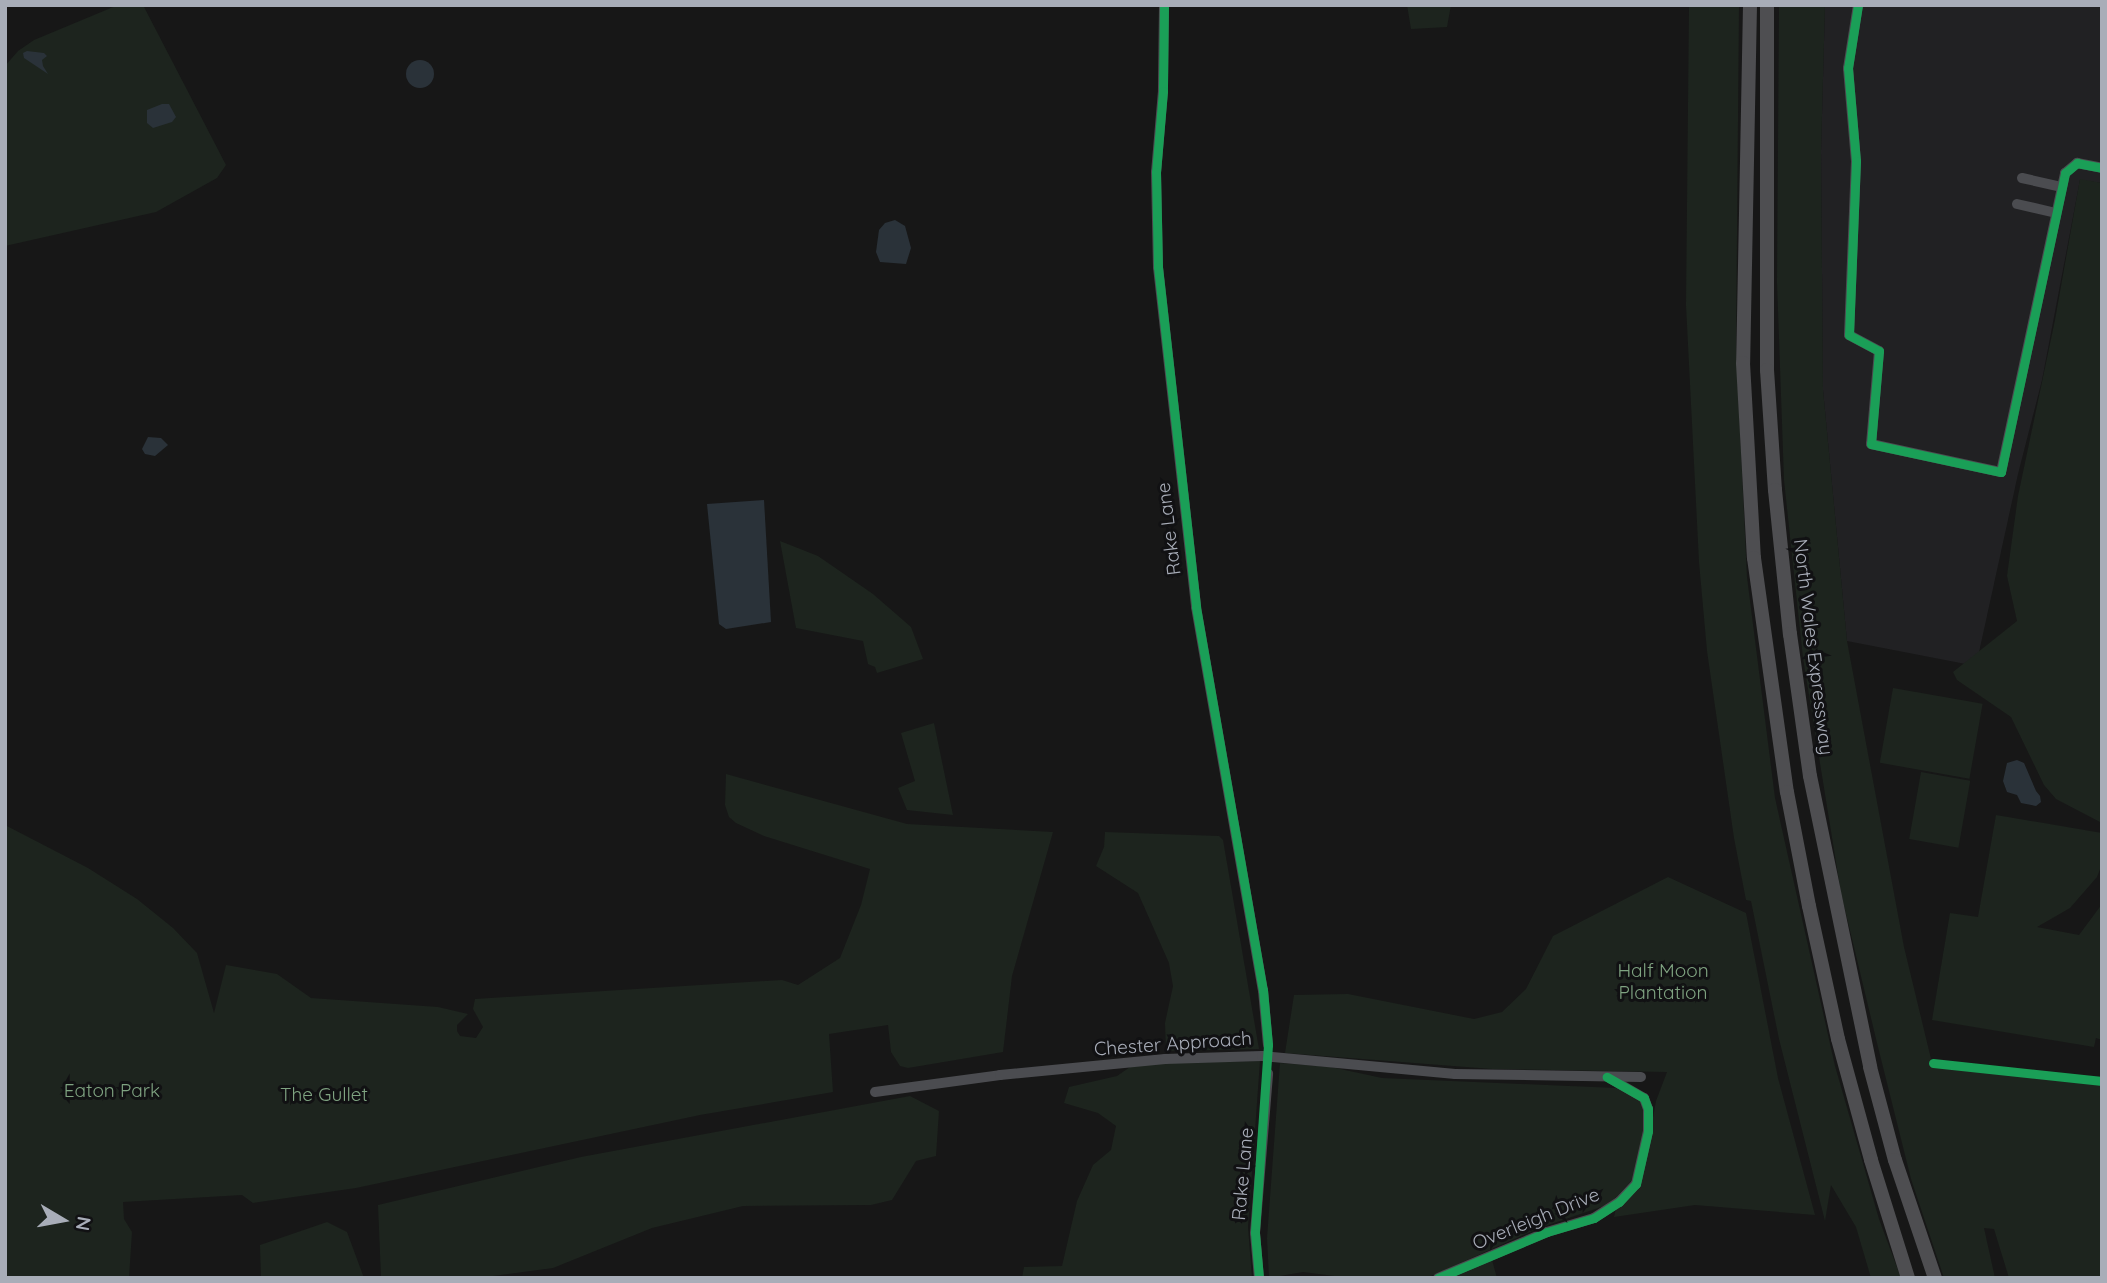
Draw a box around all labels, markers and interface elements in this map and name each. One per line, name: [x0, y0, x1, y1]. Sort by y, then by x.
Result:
street label: Rake Lane: [1152, 481, 1186, 577]
street label: North Wales Expressway: [1788, 538, 1838, 756]
park label: Half Moon Plantation: [1617, 960, 1709, 1004]
street label: Chester Approach: [1093, 1027, 1253, 1061]
park label: Eaton Park: [64, 1080, 160, 1102]
park label: The Gullet: [280, 1084, 368, 1106]
street label: Rake Lane: [1228, 1127, 1258, 1221]
street label: Overleigh Drive: [1469, 1183, 1603, 1255]
north arrow: [28, 1185, 98, 1255]
text: N: [71, 1215, 97, 1233]

